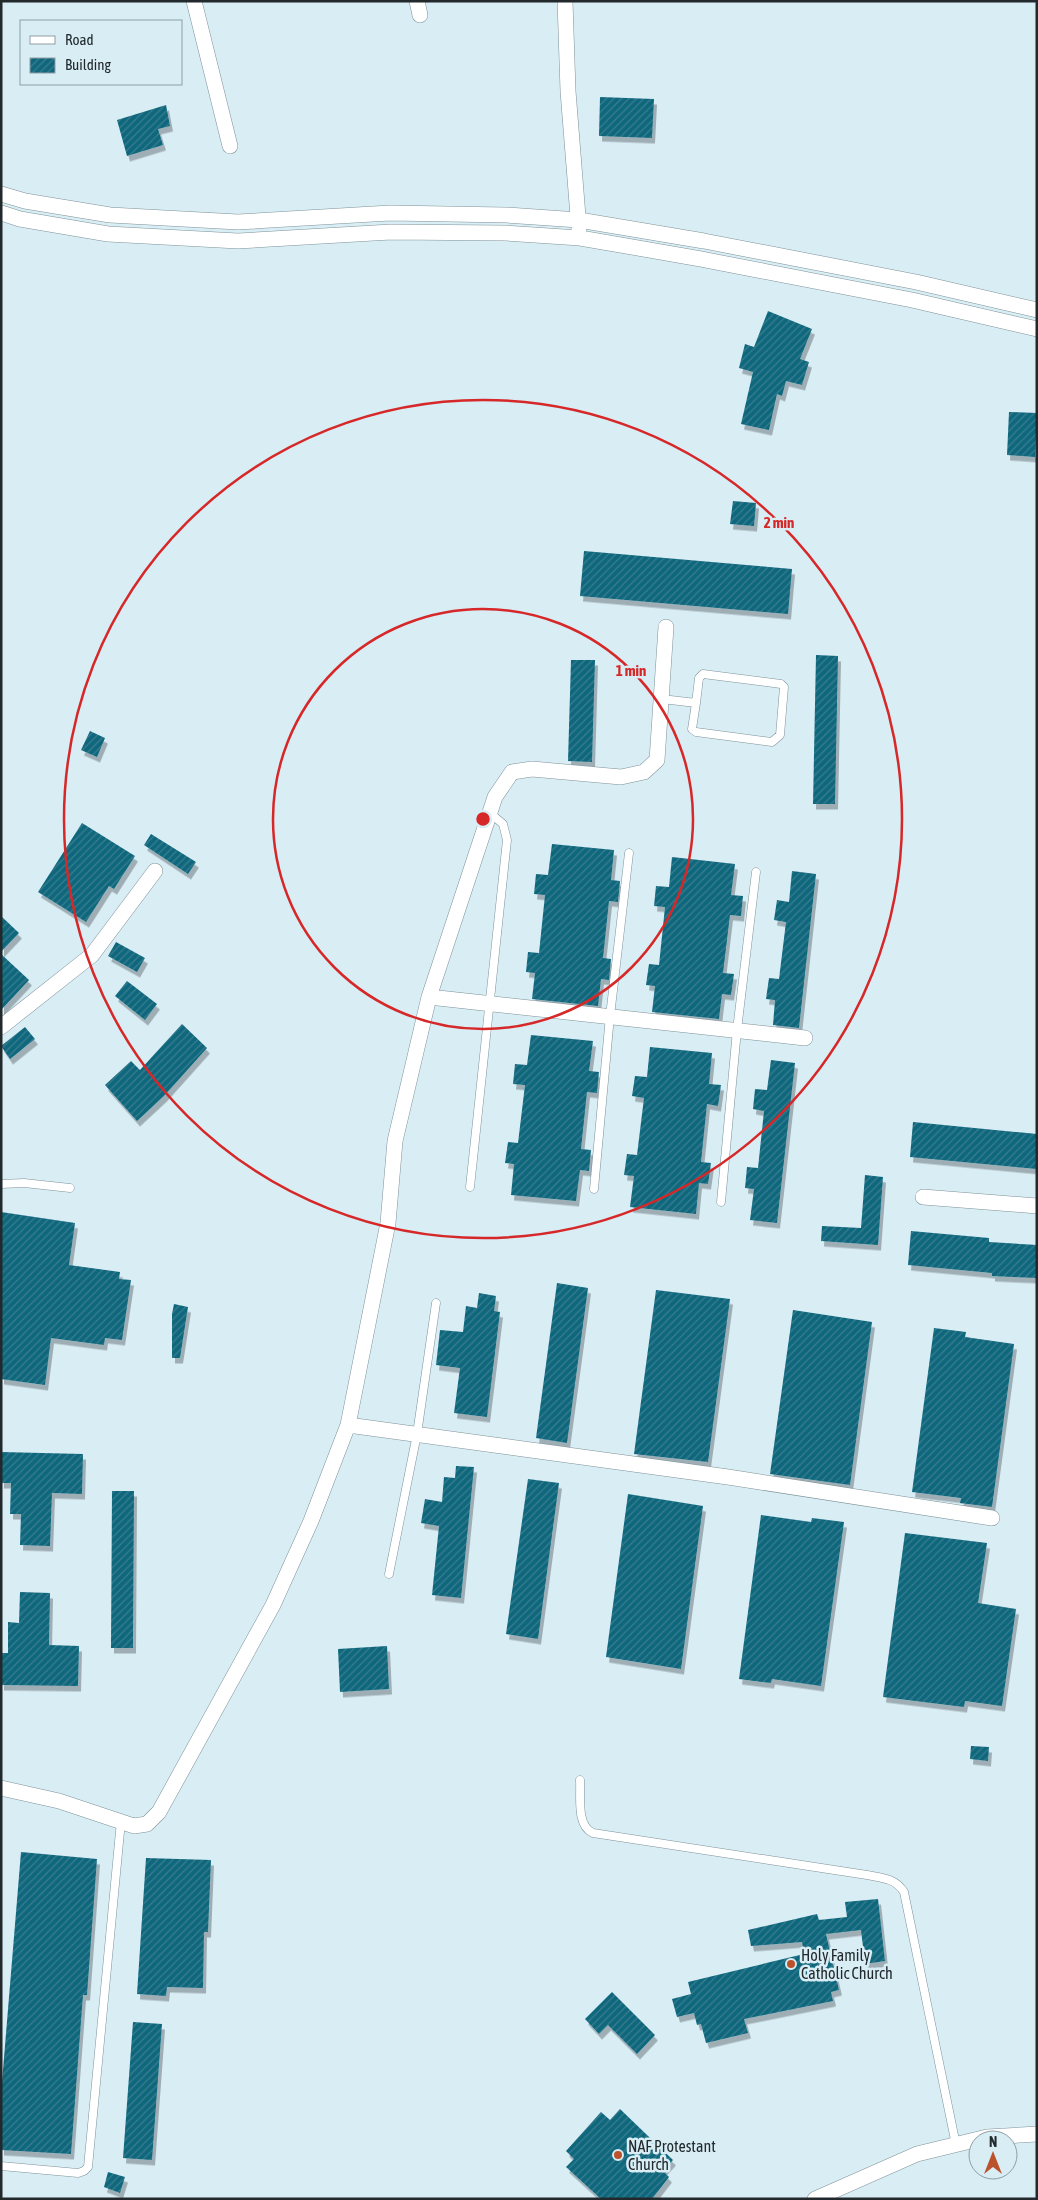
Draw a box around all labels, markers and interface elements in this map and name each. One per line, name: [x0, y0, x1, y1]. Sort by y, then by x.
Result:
legend: [20, 20, 182, 85]
text: Road: [65, 31, 94, 48]
text: Building: [65, 56, 111, 73]
text: 2 min: [764, 514, 794, 531]
text: 1 min: [616, 662, 646, 679]
centre of rings: [474, 810, 492, 828]
place label: Holy Family Catholic Church: [801, 1946, 893, 1982]
marker: Holy Family Catholic Church: [785, 1958, 797, 1970]
north arrow: [968, 2130, 1018, 2180]
text: N: [989, 2134, 997, 2150]
place label: NAF Protestant Church: [628, 2137, 716, 2173]
marker: NAF Protestant Church: [612, 2149, 624, 2161]

